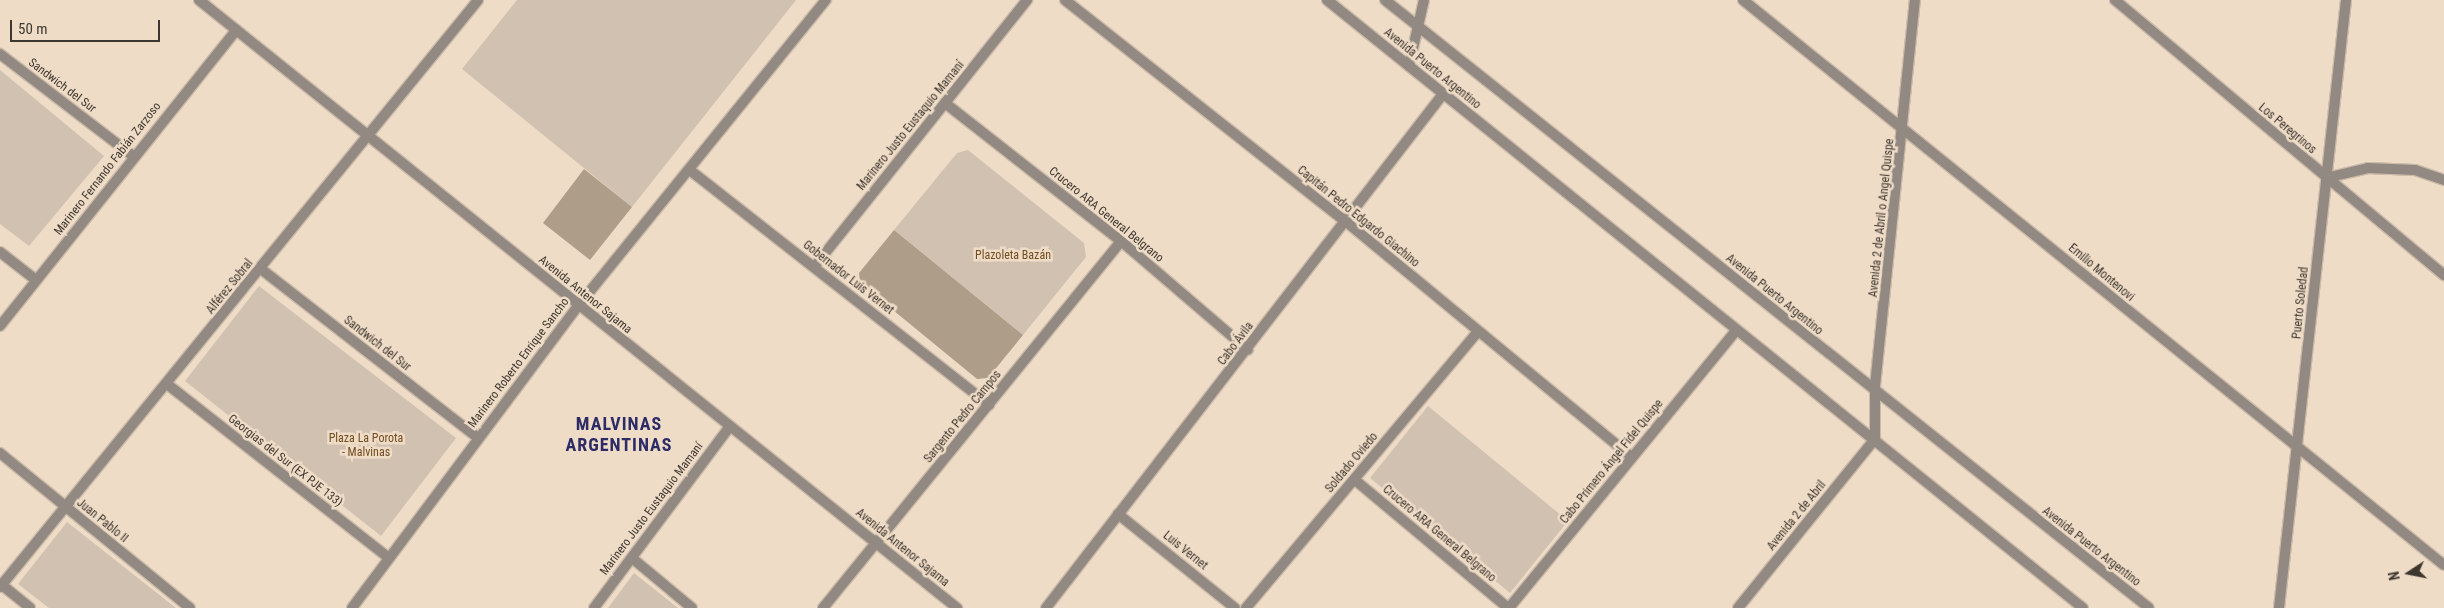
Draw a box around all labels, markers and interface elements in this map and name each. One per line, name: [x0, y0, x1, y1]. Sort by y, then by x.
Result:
scale bar: [12, 10, 162, 42]
text: 50 m: [18, 20, 48, 38]
street label: Avenida Puerto Argentino: [1381, 25, 1483, 113]
street label: Sandwich del Sur: [25, 56, 99, 116]
street label: Marinero Justo Eustaquio Mamaní: [854, 58, 968, 194]
street label: Marinero Fernando Fabián Zarzoso: [52, 100, 164, 238]
street label: Los Peregrinos: [2255, 101, 2319, 157]
street label: Avenida 2 de Abril o Angel Quispe: [1867, 138, 1897, 298]
street label: Capitán Pedro Edgardo Giachino: [1294, 163, 1422, 271]
street label: Crucero ARA General Belgrano: [1046, 164, 1166, 266]
street label: Gobernador Luis Vernet: [800, 238, 896, 318]
street label: Emilio Montenovi: [2065, 241, 2137, 305]
park label: Plazoleta Bazán: [975, 249, 1051, 263]
street label: Avenida Puerto Argentino: [1723, 251, 1825, 339]
street label: Avenida Antenor Sajama: [536, 253, 634, 337]
street label: Alférez Sobral: [204, 257, 256, 317]
street label: Puerto Soledad: [2290, 266, 2312, 340]
street label: Marinero Roberto Enrique Sancho: [466, 295, 572, 431]
street label: Sandwich del Sur: [341, 313, 413, 375]
street label: Cabo Ávila: [1215, 320, 1257, 368]
street label: Sargento Pedro Campos: [921, 368, 1005, 466]
street label: Cabo Primero Ángel Fidel Quispe: [1557, 397, 1667, 527]
street label: Georgias del Sur (EX PJE 133): [225, 412, 345, 510]
district label: MALVINAS ARGENTINAS: [564, 414, 674, 456]
street label: Soldado Oviedo: [1323, 430, 1381, 496]
park label: Plaza La Porota - Malvinas: [329, 432, 403, 460]
street label: Marinero Justo Eustaquio Mamaní: [597, 440, 707, 578]
street label: Avenida 2 de Abril: [1765, 478, 1829, 554]
street label: Crucero ARA General Belgrano: [1379, 482, 1499, 586]
street label: Juan Pablo II: [73, 496, 131, 546]
street label: Avenida Puerto Argentino: [2039, 504, 2143, 590]
street label: Avenida Antenor Sajama: [853, 506, 951, 590]
street label: Luis Vernet: [1160, 529, 1210, 573]
north arrow: [2384, 548, 2434, 598]
text: N: [2386, 570, 2403, 582]

